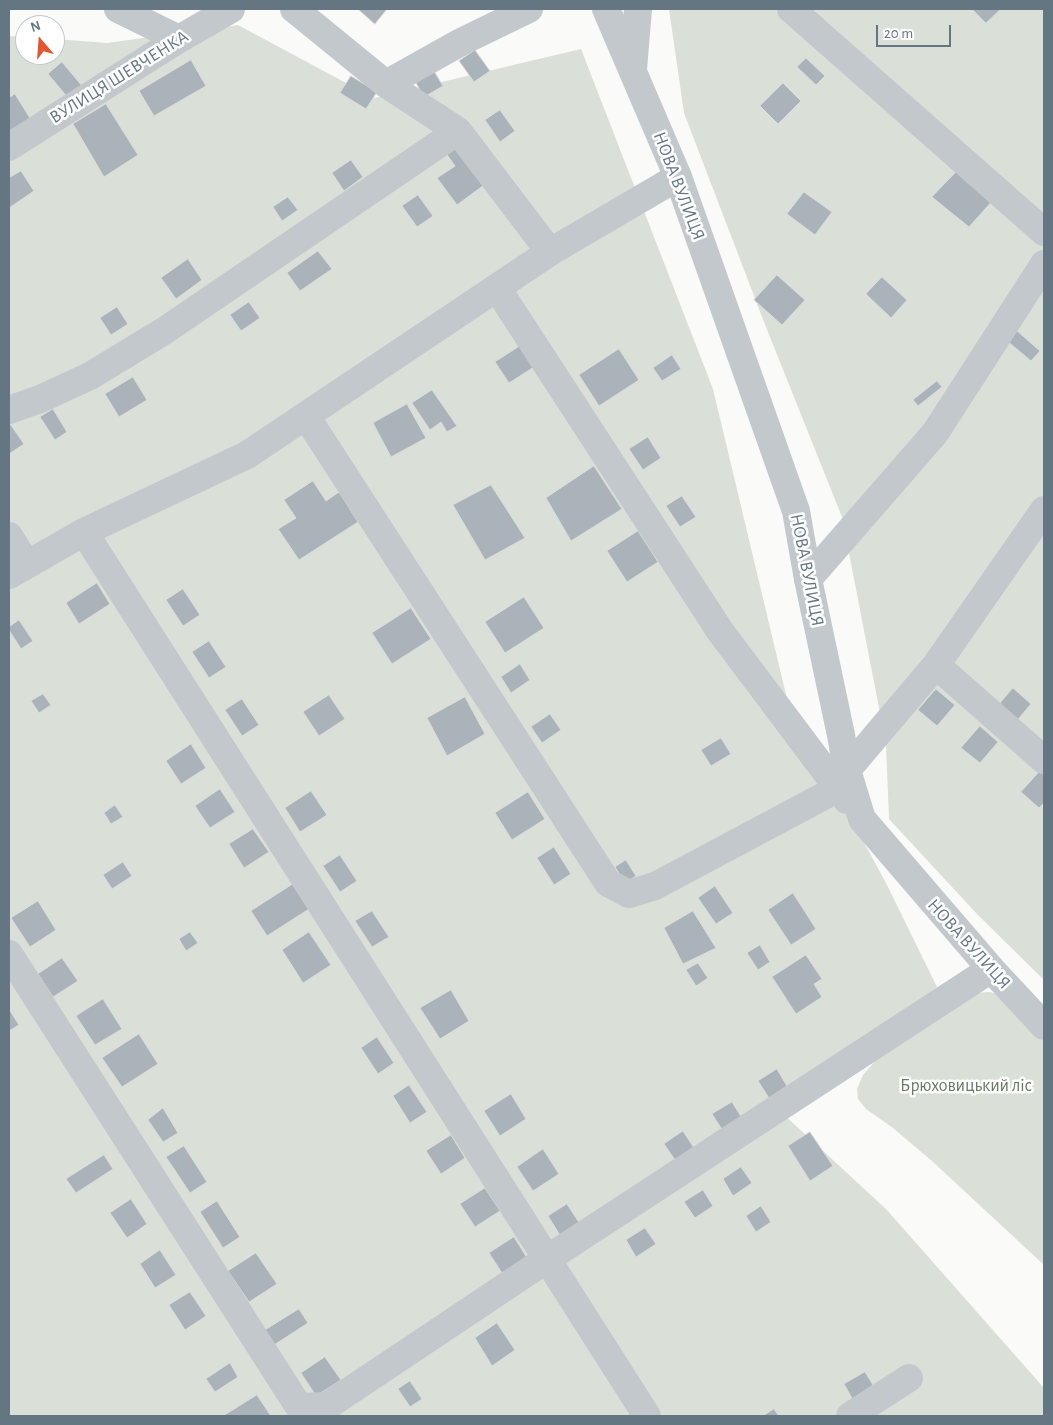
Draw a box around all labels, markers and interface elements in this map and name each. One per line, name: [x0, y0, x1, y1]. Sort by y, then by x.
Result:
north arrow: [15, 15, 65, 65]
scale bar: [878, 15, 953, 47]
text: N: [29, 19, 42, 35]
street label: ВУЛИЦЯ ШЕВЧЕНКА: [46, 26, 192, 128]
text: 20 m: [884, 26, 913, 41]
street label: НОВА ВУЛИЦЯ: [648, 129, 710, 243]
street label: НОВА ВУЛИЦЯ: [785, 512, 829, 628]
street label: НОВА ВУЛИЦЯ: [923, 894, 1015, 994]
park label: Брюховицький ліс: [900, 1075, 1032, 1097]

